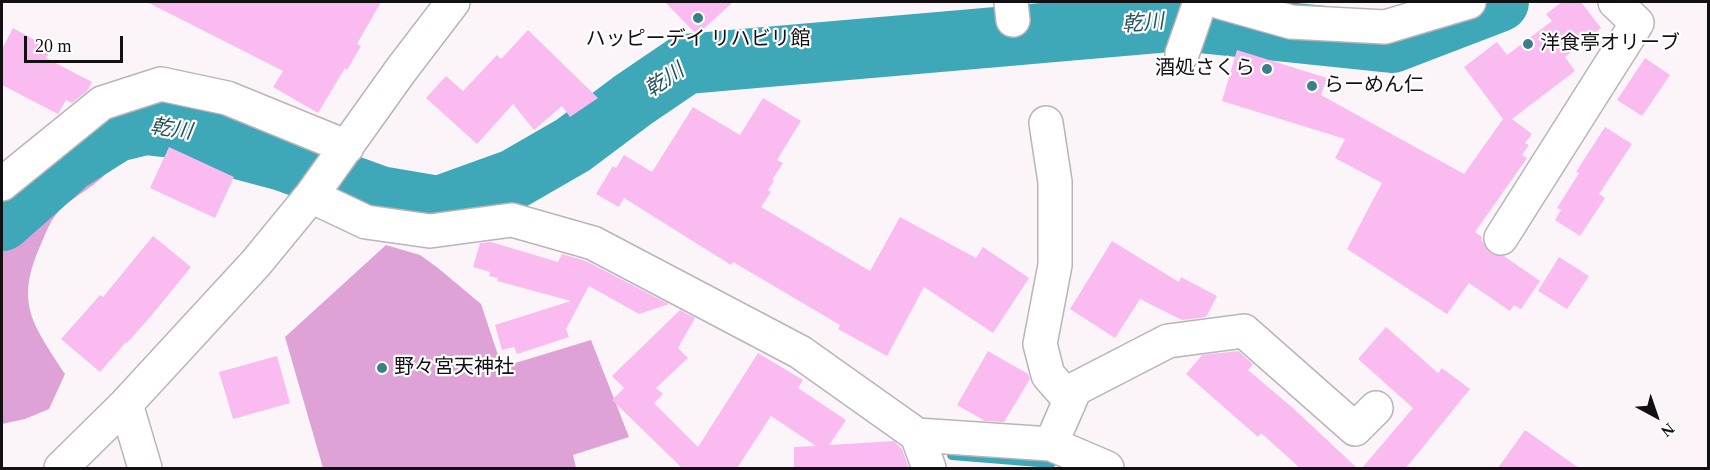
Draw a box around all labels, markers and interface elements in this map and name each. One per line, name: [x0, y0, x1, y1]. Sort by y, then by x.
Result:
water label: 乾川: [1121, 10, 1165, 38]
marker: ハッピーデイ リハビリ館: [691, 11, 705, 25]
scale bar: [27, 24, 126, 62]
place label: ハッピーデイ リハビリ館: [586, 28, 810, 52]
place label: 洋食亭オリーブ: [1540, 32, 1680, 56]
text: 20 m: [35, 36, 72, 56]
marker: 洋食亭オリーブ: [1521, 37, 1535, 51]
place label: 酒処さくら: [1155, 57, 1255, 81]
water label: 乾川: [641, 59, 689, 103]
marker: 酒処さくら: [1260, 62, 1274, 76]
place label: らーめん仁: [1324, 74, 1424, 98]
marker: らーめん仁: [1305, 79, 1319, 93]
water label: 乾川: [148, 115, 194, 145]
place label: 野々宮天神社: [394, 356, 514, 380]
marker: 野々宮天神社: [375, 361, 389, 375]
north arrow: [1626, 386, 1686, 446]
text: N: [1658, 420, 1678, 440]

